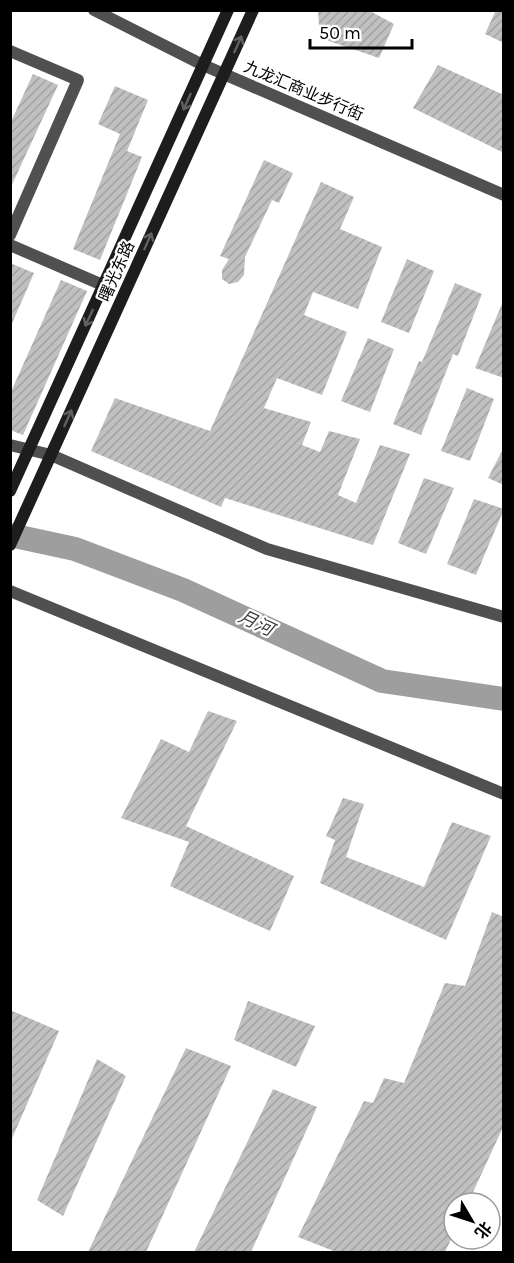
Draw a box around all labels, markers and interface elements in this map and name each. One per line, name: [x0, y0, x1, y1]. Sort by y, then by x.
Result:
scale bar: [310, 12, 412, 50]
text: 50 m: [319, 22, 361, 44]
one-way arrow: [232, 35, 244, 53]
street label: 九龙汇商业步行街: [241, 57, 366, 124]
one-way arrow: [180, 93, 192, 111]
one-way arrow: [143, 232, 155, 250]
street label: 曙光东路: [95, 238, 138, 304]
one-way arrow: [83, 309, 95, 327]
one-way arrow: [62, 410, 74, 428]
water label: 月河: [235, 605, 280, 642]
north arrow: [442, 1191, 502, 1251]
text: 北: [471, 1218, 496, 1242]

